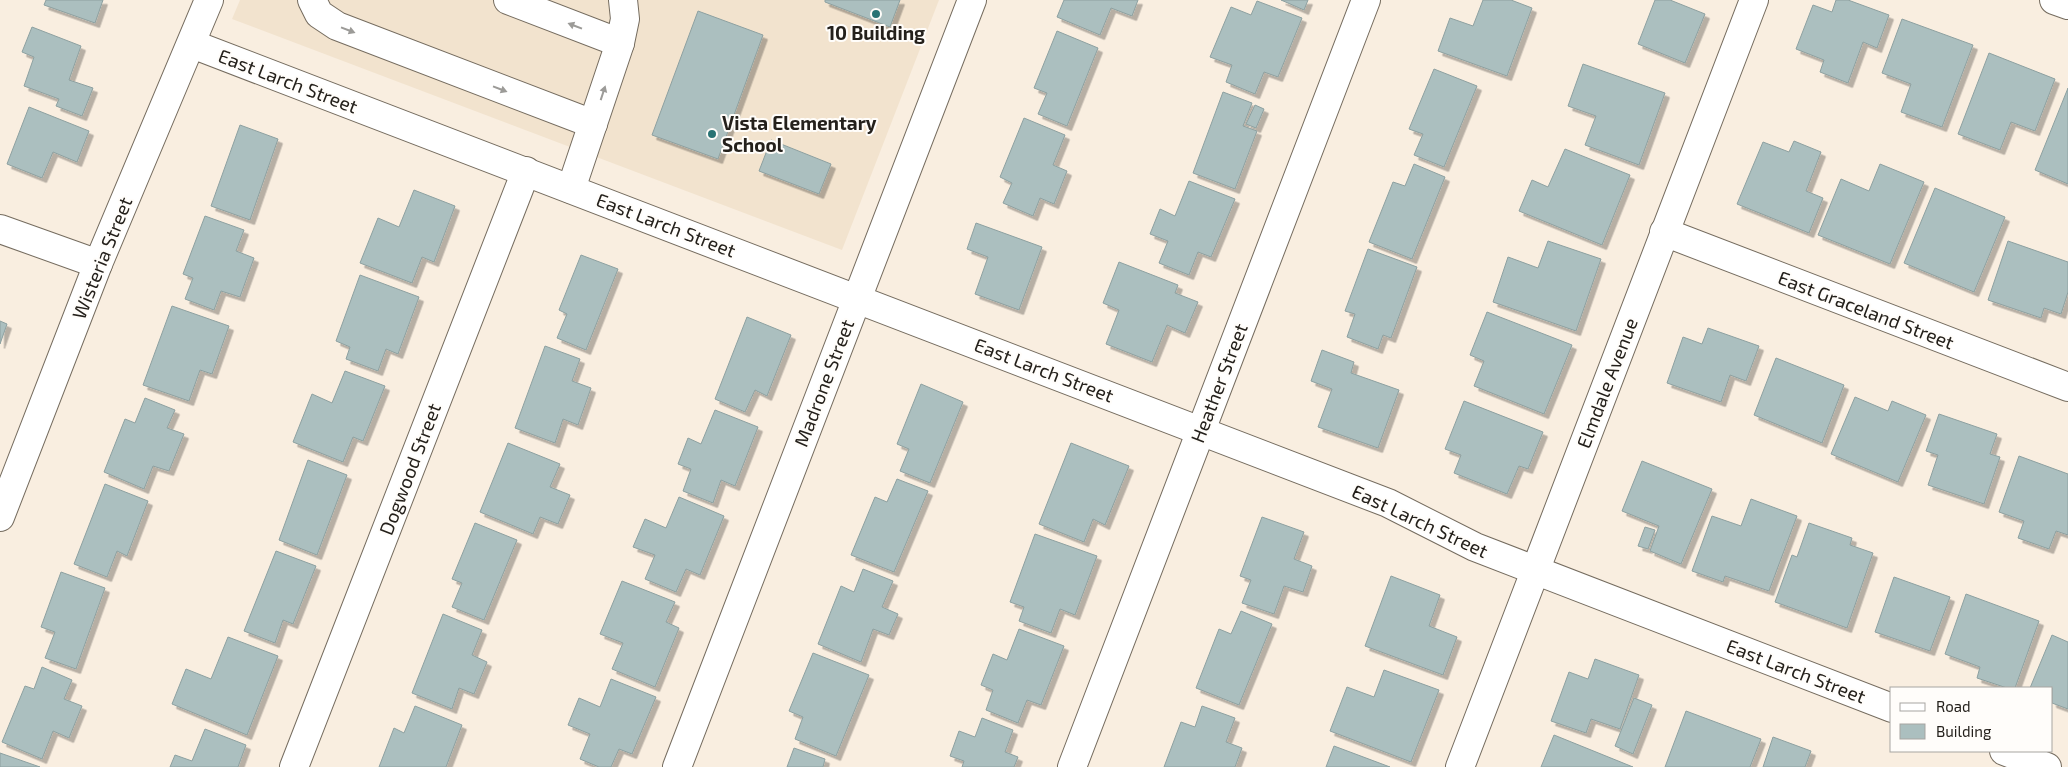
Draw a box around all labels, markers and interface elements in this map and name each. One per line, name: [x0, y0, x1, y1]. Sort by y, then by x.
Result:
marker: 10 Building: [870, 8, 882, 20]
place label: 10 Building: [827, 21, 925, 44]
one-way arrow: [567, 22, 582, 29]
one-way arrow: [341, 27, 355, 35]
street label: East Larch Street: [215, 43, 361, 118]
one-way arrow: [600, 85, 608, 100]
one-way arrow: [492, 86, 507, 93]
place label: Vista Elementary School: [722, 111, 877, 156]
marker: Vista Elementary School: [706, 128, 718, 140]
street label: East Larch Street: [593, 187, 739, 262]
street label: Wisteria Street: [67, 193, 136, 322]
street label: East Graceland Street: [1775, 265, 1957, 354]
street label: Elmdale Avenue: [1571, 314, 1642, 451]
street label: Madrone Street: [789, 316, 858, 450]
street label: Heather Street: [1185, 320, 1252, 446]
street label: East Larch Street: [971, 332, 1117, 407]
street label: Dogwood Street: [374, 400, 445, 538]
street label: East Larch Street: [1349, 479, 1492, 562]
street label: East Larch Street: [1723, 633, 1869, 708]
legend: [1890, 687, 2053, 752]
text: Road: [1936, 697, 1971, 715]
text: Building: [1936, 722, 1992, 740]

